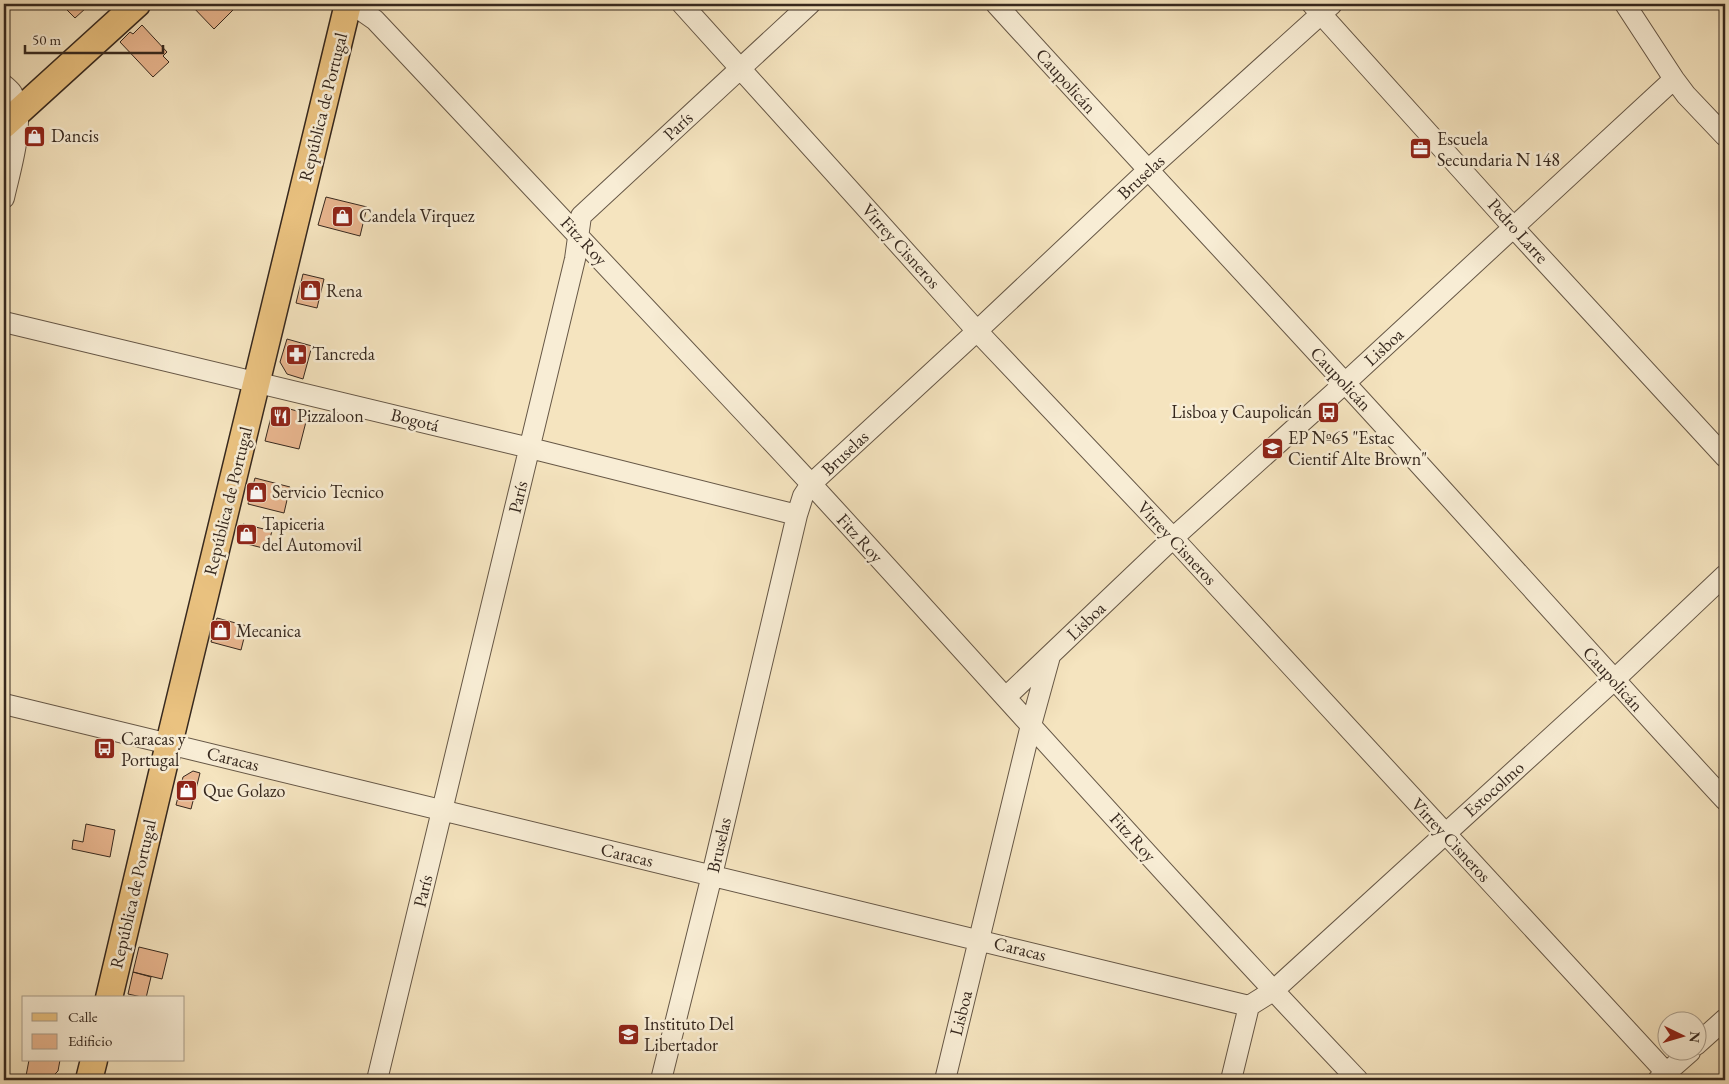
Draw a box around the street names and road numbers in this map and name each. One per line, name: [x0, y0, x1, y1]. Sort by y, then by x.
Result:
street label: República de Portugal: [293, 30, 352, 184]
street label: Caupolicán: [1031, 43, 1102, 118]
street label: París: [658, 106, 698, 145]
street label: Bruselas: [1112, 149, 1169, 204]
street label: Pedro Larre: [1483, 193, 1554, 268]
street label: Virrey Cisneros: [857, 198, 946, 293]
street label: Fitz Roy: [556, 211, 613, 270]
street label: Lisboa: [1359, 322, 1409, 371]
street label: Caupolicán: [1306, 342, 1377, 416]
street label: Bogotá: [389, 402, 442, 437]
street label: República de Portugal: [198, 424, 257, 578]
street label: Bruselas: [816, 425, 873, 480]
street label: París: [502, 478, 533, 515]
street label: Virrey Cisneros: [1132, 496, 1222, 590]
street label: Fitz Roy: [832, 508, 889, 567]
street label: Lisboa: [1061, 596, 1111, 645]
street label: Caupolicán: [1578, 641, 1649, 716]
street label: Caracas: [205, 741, 262, 776]
street label: Estocolmo: [1459, 755, 1529, 822]
street label: Virrey Cisneros: [1406, 793, 1496, 887]
street label: Fitz Roy: [1105, 807, 1162, 866]
street label: Bruselas: [701, 815, 736, 875]
street label: República de Portugal: [104, 817, 161, 971]
street label: Caracas: [599, 837, 656, 872]
street label: París: [407, 872, 438, 909]
street label: Caracas: [992, 931, 1049, 966]
street label: Lisboa: [944, 987, 977, 1038]

